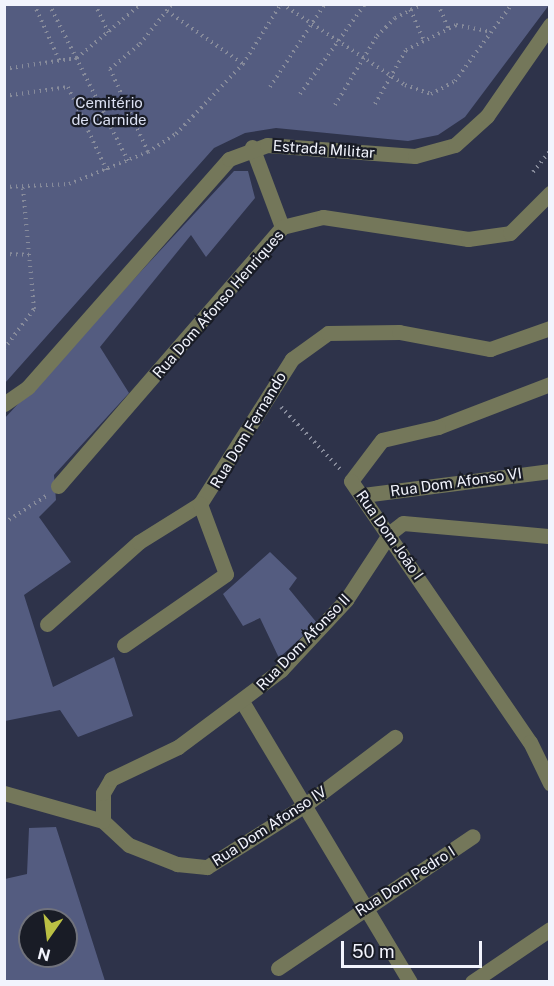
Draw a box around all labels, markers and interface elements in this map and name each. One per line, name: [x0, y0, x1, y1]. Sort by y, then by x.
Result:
park label: Cemitério de Carnide: [71, 93, 147, 128]
street label: Estrada Militar: [272, 136, 376, 162]
street label: Rua Dom Afonso Henriques: [149, 226, 287, 382]
street label: Rua Dom Fernando: [206, 369, 290, 491]
street label: Rua Dom Afonso VI: [389, 464, 523, 500]
street label: Rua Dom João I: [352, 487, 428, 583]
street label: Rua Dom Afonso II: [252, 590, 354, 694]
street label: Rua Dom Afonso IV: [208, 782, 330, 870]
street label: Rua Dom Pedro I: [352, 842, 458, 920]
north arrow: [18, 908, 78, 968]
scale bar: [344, 929, 485, 967]
text: 50 m: [352, 941, 395, 962]
text: N: [36, 943, 52, 965]

